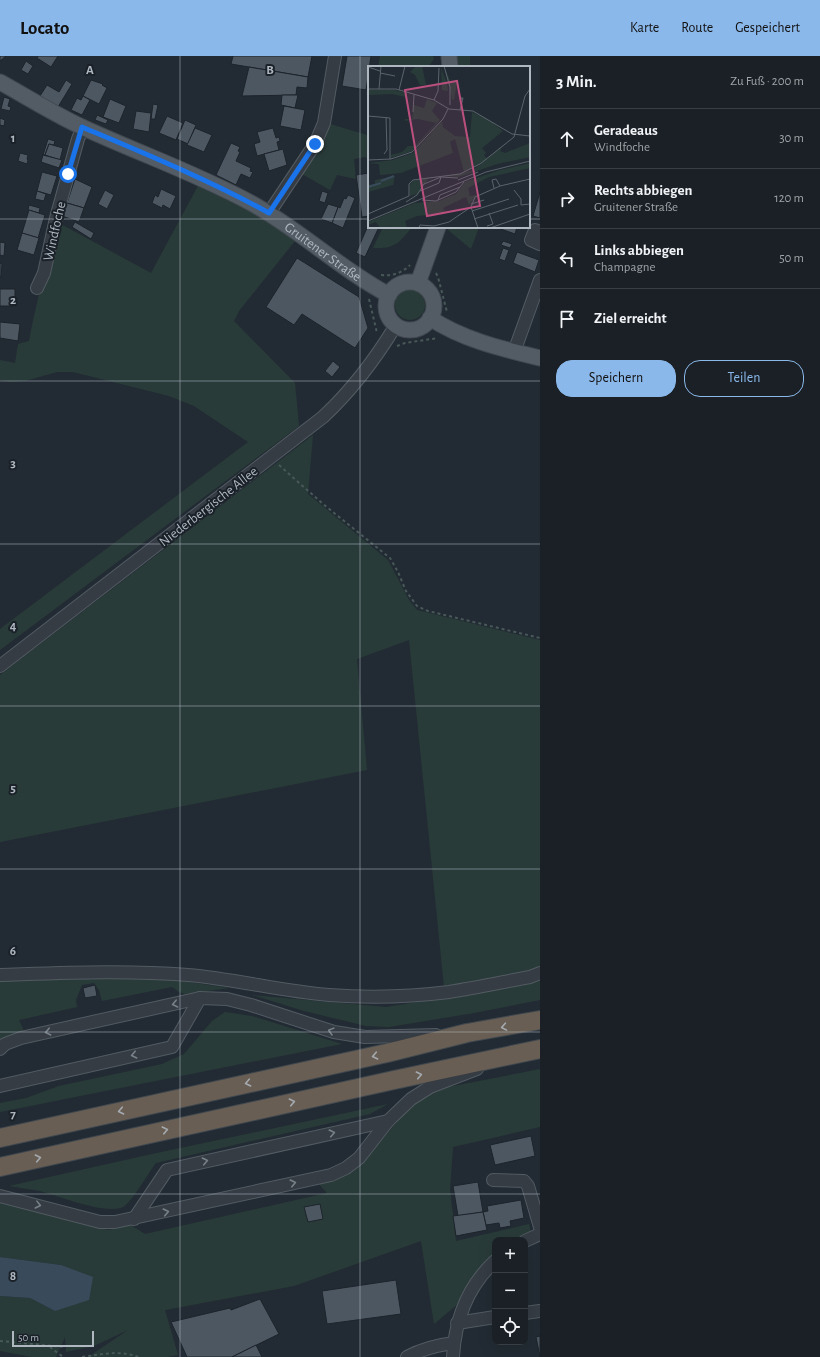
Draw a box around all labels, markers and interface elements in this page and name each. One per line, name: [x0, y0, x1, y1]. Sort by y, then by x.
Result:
text: Locato: [20, 19, 69, 38]
text: Karte: [630, 21, 659, 35]
text: Route: [681, 21, 713, 35]
text: Gespeichert: [735, 21, 800, 35]
text: A: [86, 64, 94, 77]
text: B: [266, 64, 274, 77]
inset map: [368, 66, 530, 228]
text: 3 Min.: [556, 73, 597, 90]
text: Zu Fuß · 200 m: [730, 75, 804, 88]
text: Geradeaus: [594, 123, 658, 138]
icon: ahead: [556, 128, 578, 150]
text: 1: [11, 132, 15, 145]
text: 30 m: [779, 132, 804, 145]
route end: [306, 135, 324, 153]
text: Windfoche: [594, 141, 650, 154]
route start: [59, 165, 77, 183]
text: Rechts abbiegen: [594, 183, 692, 198]
icon: right: [556, 188, 578, 210]
text: 120 m: [774, 192, 804, 205]
street label: Windfoche: [41, 200, 69, 262]
text: Gruitener Straße: [594, 201, 678, 214]
street label: Gruitener Straße: [282, 220, 364, 284]
text: Links abbiegen: [594, 243, 684, 258]
icon: left: [556, 248, 578, 270]
text: 50 m: [779, 252, 804, 265]
text: Champagne: [594, 261, 655, 274]
text: 2: [10, 294, 16, 307]
icon: arrive: [556, 308, 578, 330]
text: Ziel erreicht: [594, 311, 667, 326]
button: Speichern: [556, 360, 676, 397]
button: Teilen: [684, 360, 804, 397]
text: 3: [10, 457, 16, 470]
street label: Niederbergische Allee: [157, 464, 260, 549]
text: 4: [10, 620, 17, 633]
text: 5: [10, 782, 16, 795]
text: 6: [10, 945, 16, 958]
one-way arrow: [172, 999, 178, 1007]
one-way arrow: [500, 1022, 507, 1030]
one-way arrow: [45, 1027, 51, 1035]
one-way arrow: [328, 1027, 335, 1036]
one-way arrow: [131, 1051, 137, 1059]
one-way arrow: [372, 1051, 378, 1059]
one-way arrow: [416, 1071, 422, 1079]
one-way arrow: [245, 1079, 251, 1087]
one-way arrow: [289, 1099, 295, 1107]
one-way arrow: [118, 1106, 124, 1115]
text: 7: [10, 1108, 16, 1121]
one-way arrow: [162, 1127, 168, 1135]
one-way arrow: [328, 1130, 335, 1138]
one-way arrow: [35, 1155, 41, 1163]
one-way arrow: [201, 1158, 208, 1166]
one-way arrow: [290, 1180, 296, 1188]
one-way arrow: [34, 1200, 41, 1209]
one-way arrow: [163, 1208, 169, 1216]
map controls: [492, 1237, 528, 1345]
button: +: [492, 1237, 528, 1273]
text: 8: [10, 1270, 16, 1283]
button: −: [492, 1273, 528, 1309]
button: locate: [492, 1309, 528, 1345]
scale bar: [12, 1329, 94, 1348]
text: 50 m: [18, 1332, 39, 1343]

